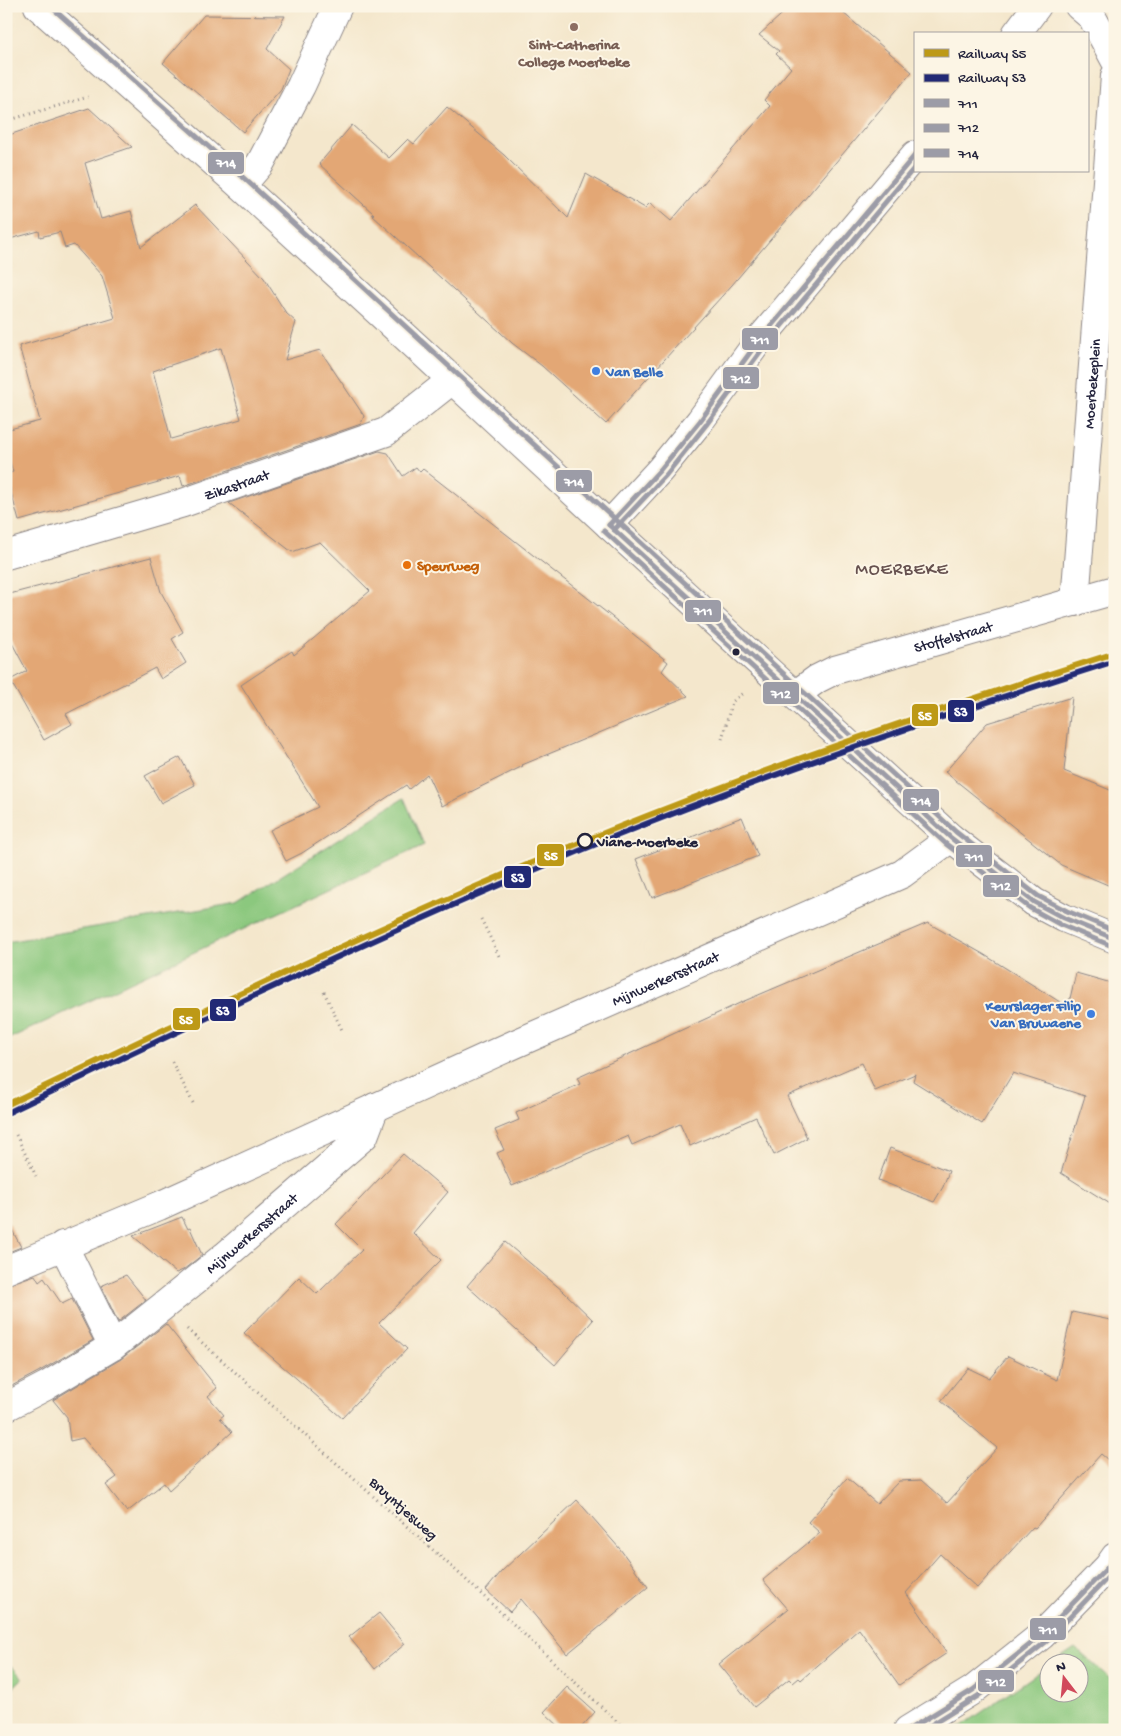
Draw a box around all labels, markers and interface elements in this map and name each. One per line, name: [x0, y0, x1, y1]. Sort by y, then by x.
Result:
marker: Sint-Catherina College Moerbeke: [568, 21, 580, 33]
legend: [914, 32, 1088, 172]
place label: Sint-Catherina College Moerbeke: [517, 37, 631, 72]
text: Railway S5: [958, 46, 1027, 64]
text: Railway S3: [958, 70, 1027, 88]
text: 711: [957, 96, 978, 114]
text: 712: [957, 120, 979, 138]
text: 714: [957, 146, 979, 164]
line badge: 714: [207, 151, 245, 175]
text: 714: [215, 156, 236, 173]
line badge: 711: [741, 327, 779, 351]
text: 711: [750, 333, 770, 350]
street label: Moerbekeplein: [1081, 338, 1106, 429]
place label: Van Belle: [605, 364, 664, 382]
marker: Van Belle: [590, 365, 602, 377]
line badge: 712: [722, 366, 760, 390]
text: 712: [730, 372, 751, 389]
street label: Zikastraat: [202, 466, 274, 506]
line badge: 714: [555, 469, 593, 493]
text: 714: [563, 475, 584, 492]
place label: Speurweg: [417, 558, 480, 576]
marker: Speurweg: [401, 559, 413, 571]
district label: MOERBEKE: [855, 560, 949, 581]
line badge: 711: [684, 599, 722, 623]
text: 711: [693, 604, 713, 621]
street label: Stoffelstraat: [912, 618, 997, 658]
unlabelled marker: [731, 647, 741, 657]
line badge: 712: [762, 681, 800, 705]
text: 712: [770, 687, 791, 704]
line badge: S3: [947, 699, 975, 723]
line badge: S5: [911, 703, 939, 727]
text: S3: [954, 705, 968, 722]
text: S5: [918, 709, 933, 726]
line badge: 714: [902, 788, 940, 812]
text: 714: [910, 794, 931, 811]
marker: Viane-Moerbeke: [577, 833, 593, 849]
place label: Viane-Moerbeke: [596, 834, 699, 852]
line badge: S5: [536, 843, 565, 867]
line badge: 711: [955, 844, 993, 868]
text: S5: [544, 849, 559, 866]
text: 711: [964, 850, 984, 867]
line badge: S3: [503, 865, 532, 889]
text: S3: [511, 871, 525, 888]
line badge: 712: [982, 874, 1020, 898]
text: 712: [990, 879, 1011, 896]
street label: Mijnwerkersstraat: [610, 948, 724, 1011]
line badge: S3: [209, 998, 237, 1022]
place label: Keurslager Filip Van Bruwaene: [984, 998, 1082, 1033]
text: S3: [216, 1004, 230, 1021]
line badge: S5: [172, 1007, 201, 1031]
marker: Keurslager Filip Van Bruwaene: [1085, 1008, 1097, 1020]
text: S5: [179, 1013, 194, 1030]
street label: Mijnwerkersstraat: [203, 1189, 304, 1279]
street label: Bruyntjesweg: [364, 1473, 441, 1545]
line badge: 711: [1029, 1617, 1067, 1641]
text: 711: [1038, 1623, 1058, 1640]
north arrow: [1038, 1654, 1088, 1704]
text: N: [1054, 1658, 1068, 1677]
line badge: 712: [977, 1669, 1015, 1693]
text: 712: [985, 1675, 1006, 1692]

